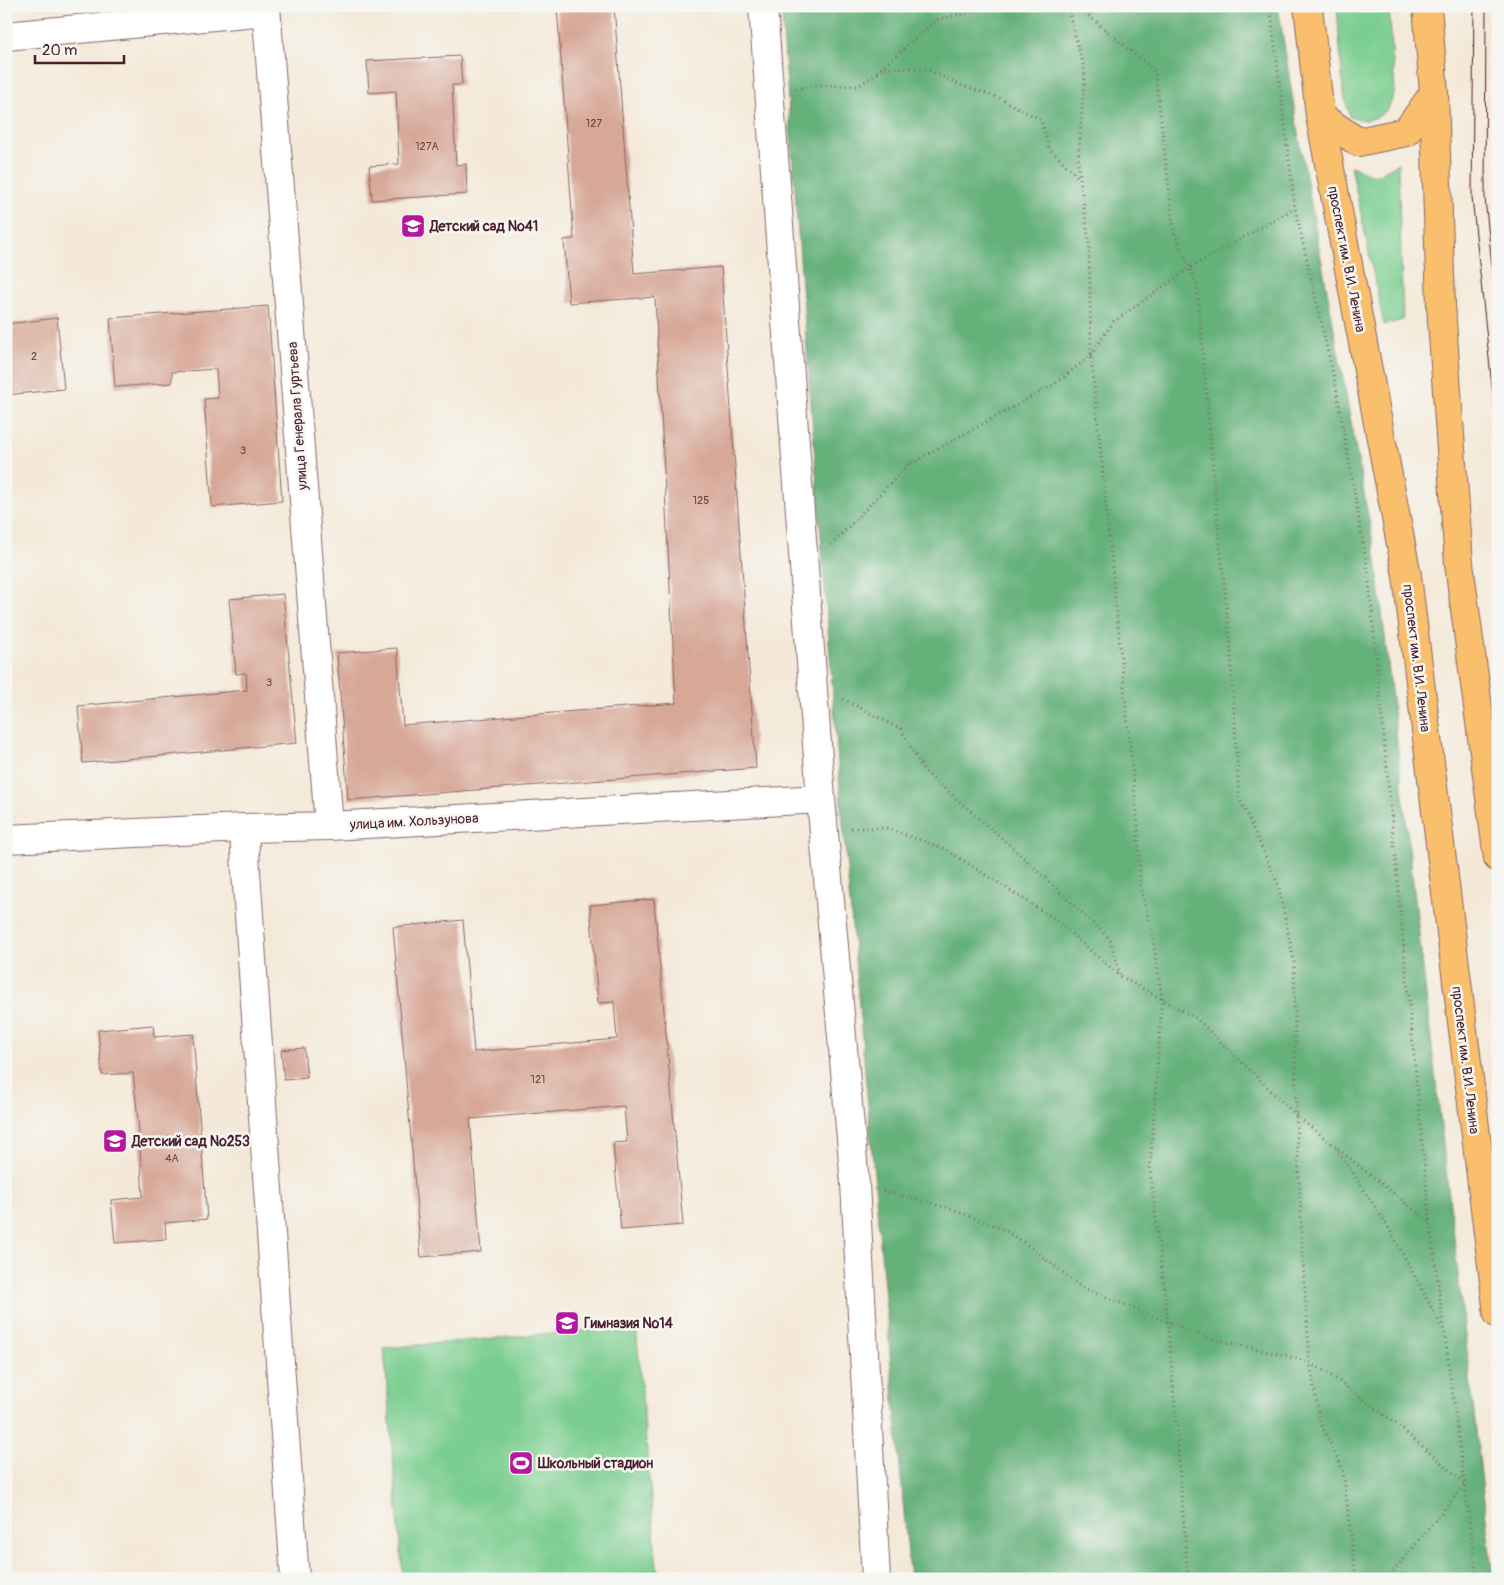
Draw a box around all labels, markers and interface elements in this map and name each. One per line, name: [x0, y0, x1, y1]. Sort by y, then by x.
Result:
scale bar: [35, 32, 124, 64]
text: 20 m: [42, 41, 77, 60]
house number: 127: [586, 117, 602, 130]
house number: 127А: [415, 140, 439, 153]
street label: проспект им. В.И. Ленина: [1324, 184, 1369, 334]
school or university icon: Детский сад №41: [400, 213, 426, 239]
place label: Детский сад №41: [429, 218, 538, 235]
street label: улица Генерала Гуртьева: [284, 341, 311, 492]
house number: 2: [31, 350, 37, 363]
house number: 3: [240, 444, 246, 457]
house number: 125: [693, 494, 709, 507]
street label: проспект им. В.И. Ленина: [1399, 583, 1434, 733]
house number: 3: [266, 676, 272, 689]
street label: улица им. Хользунова: [348, 810, 479, 833]
street label: проспект им. В.И. Ленина: [1448, 985, 1483, 1135]
house number: 121: [531, 1073, 545, 1086]
school or university icon: Детский сад №253: [102, 1128, 128, 1154]
place label: Детский сад №253: [131, 1133, 250, 1150]
house number: 4А: [165, 1152, 179, 1165]
school or university icon: Гимназия №14: [554, 1310, 580, 1336]
place label: Гимназия №14: [584, 1315, 674, 1332]
sports icon: Школьный стадион: [508, 1450, 534, 1476]
place label: Школьный стадион: [537, 1455, 653, 1472]

